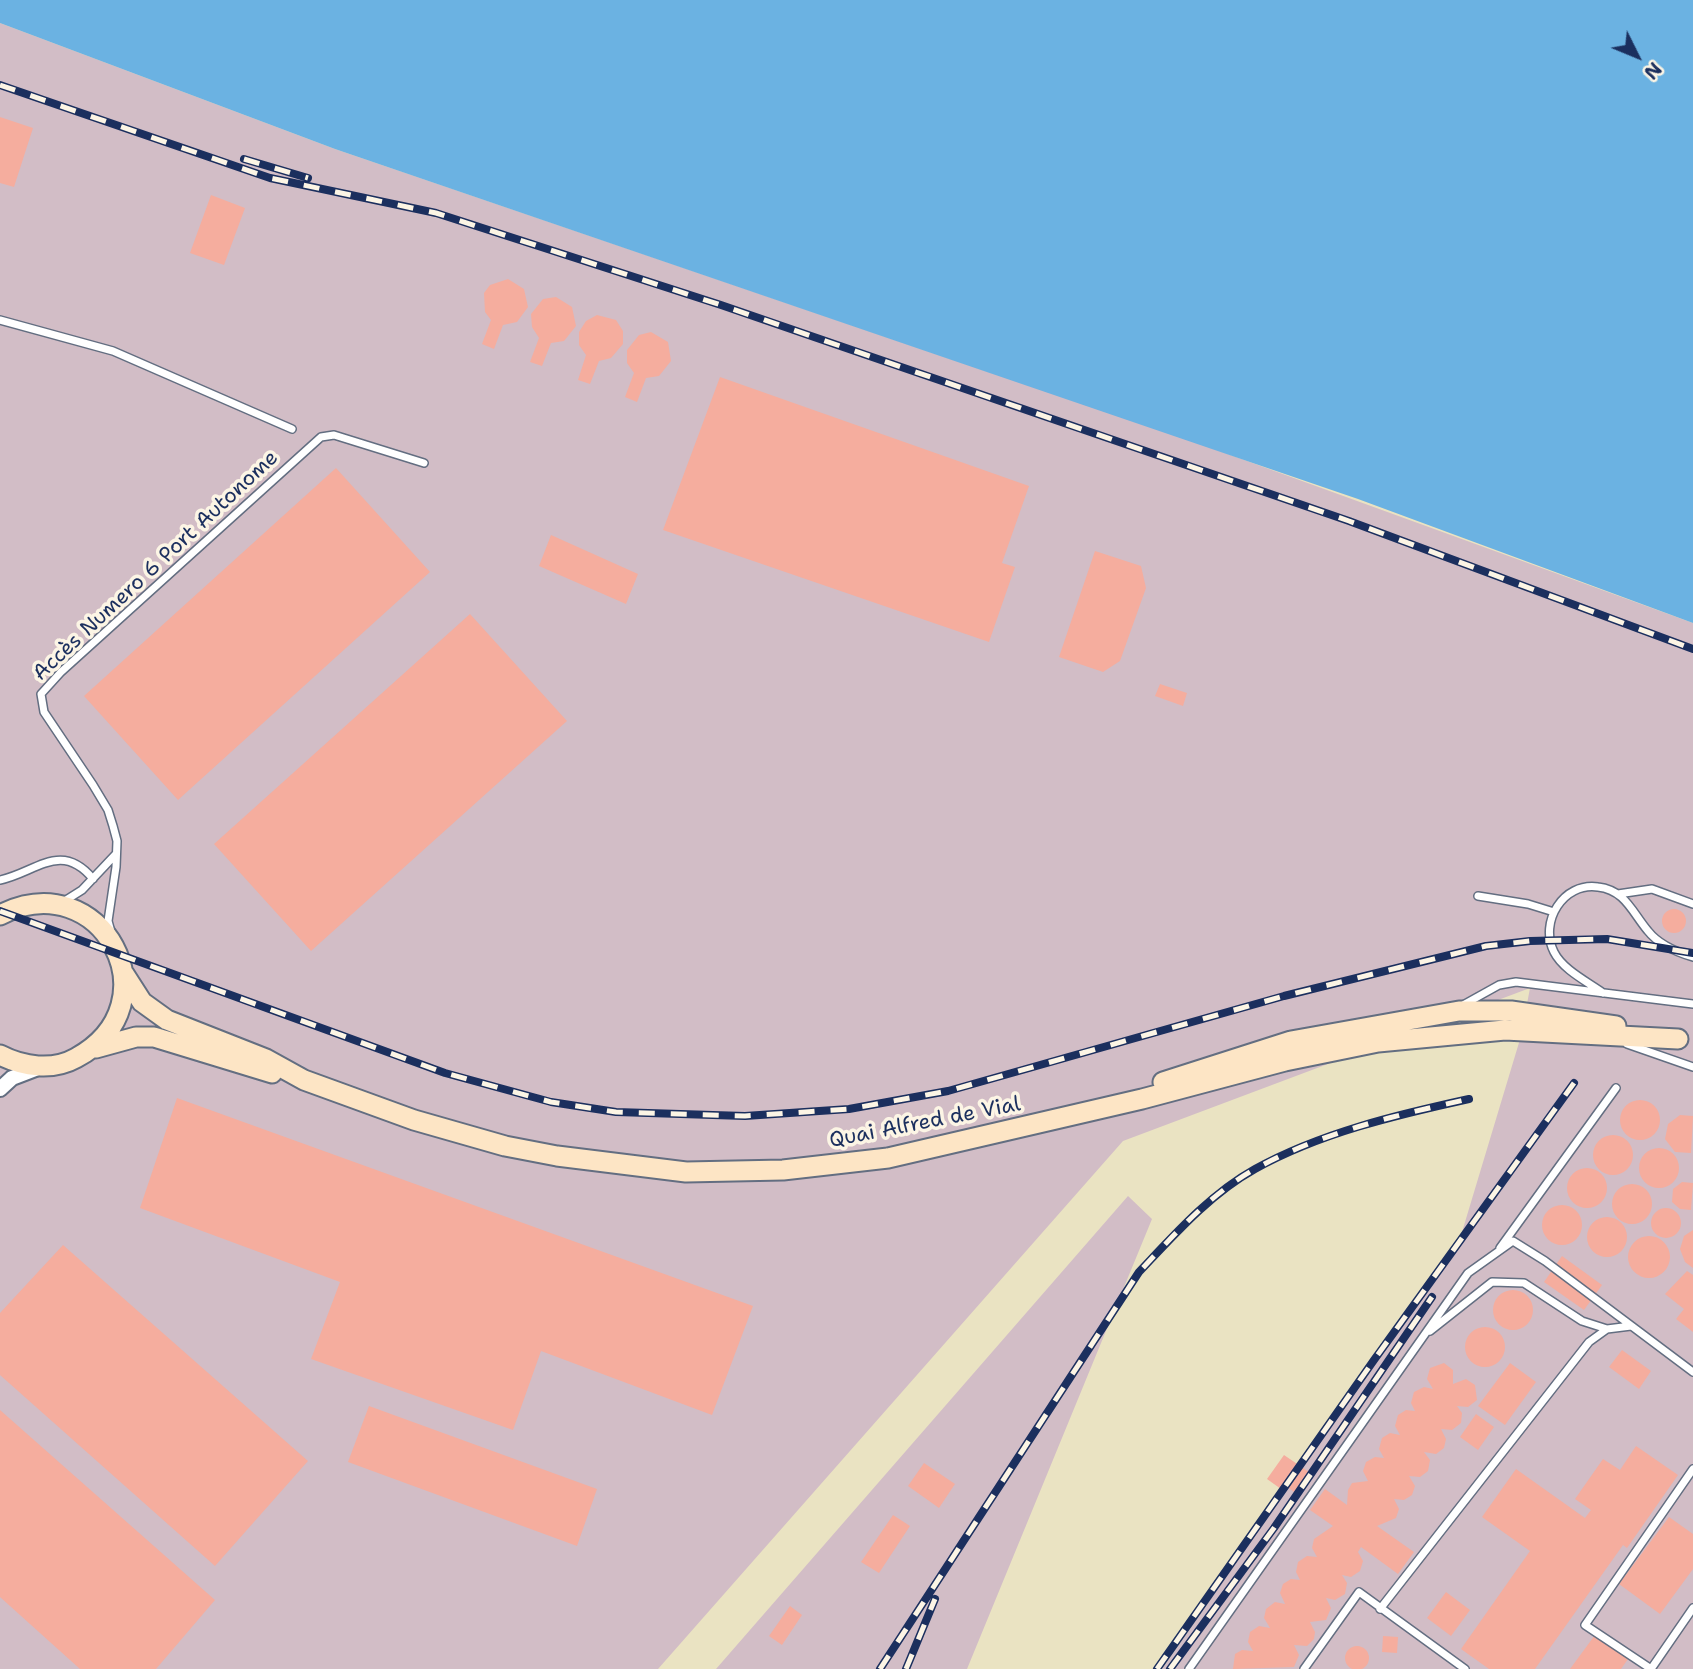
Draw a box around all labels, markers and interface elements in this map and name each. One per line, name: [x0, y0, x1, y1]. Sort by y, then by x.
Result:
north arrow: [1602, 21, 1672, 91]
text: N: [1638, 57, 1667, 85]
street label: Accès Numero 6 Port Autonome: [28, 446, 284, 686]
street label: Quai Alfred de Vial: [827, 1092, 1023, 1154]

